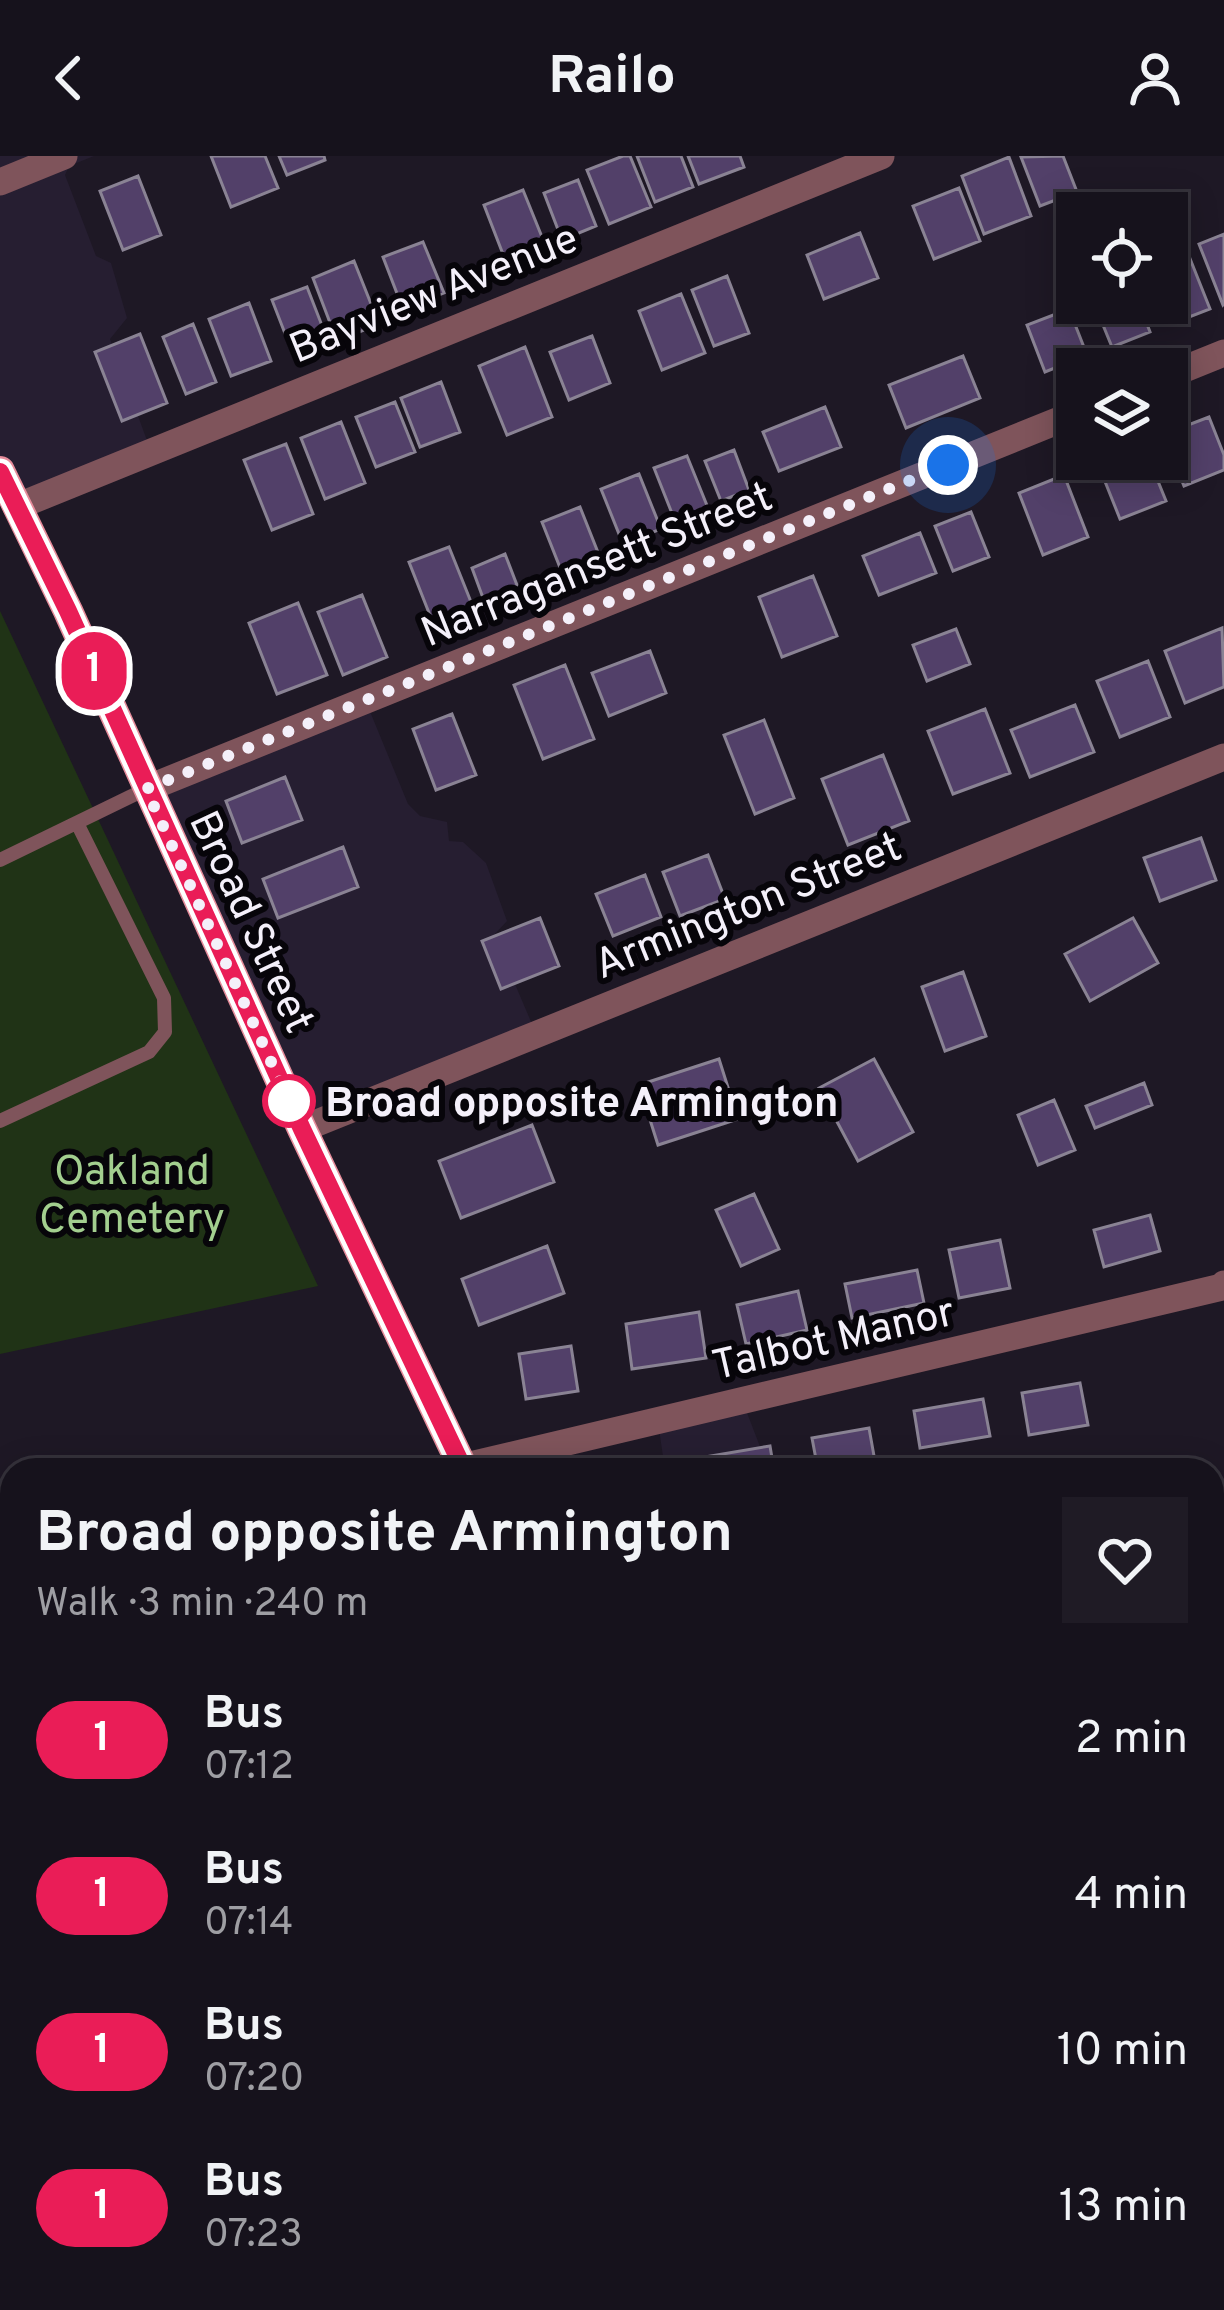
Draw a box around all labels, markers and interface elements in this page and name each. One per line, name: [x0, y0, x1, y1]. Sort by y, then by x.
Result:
text: Railo: [548, 44, 676, 113]
icon: back: [36, 45, 102, 111]
icon: person: [1122, 45, 1188, 111]
map controls: [1056, 192, 1188, 480]
button: locate: [1056, 192, 1188, 324]
street label: Bayview Avenue: [283, 214, 587, 378]
button: layers: [1056, 348, 1188, 480]
your location: [918, 435, 978, 495]
street label: Narragansett Street: [414, 473, 781, 662]
line badge: 1: [55, 632, 133, 710]
text: 1: [86, 644, 102, 697]
street label: Broad Street: [174, 804, 323, 1042]
street label: Armington Street: [587, 822, 910, 994]
marker: Broad opposite Armington: [264, 1076, 314, 1126]
place label: Broad opposite Armington: [325, 1079, 839, 1132]
park label: Oakland Cemetery: [39, 1147, 225, 1248]
street label: Talbot Manor: [708, 1288, 960, 1395]
button: heart: [1062, 1497, 1188, 1623]
text: Broad opposite Armington: [36, 1500, 733, 1572]
text: Walk · 3 min · 240 m: [36, 1581, 368, 1630]
text: Bus: [204, 1687, 284, 1744]
text: 2 min: [1075, 1712, 1188, 1769]
text: 1: [94, 1713, 110, 1766]
text: 07:12: [204, 1744, 294, 1793]
text: Bus: [204, 1843, 284, 1900]
text: 4 min: [1075, 1868, 1188, 1925]
text: 1: [94, 1869, 110, 1922]
text: 07:14: [204, 1900, 293, 1949]
text: Bus: [204, 1999, 284, 2056]
text: 10 min: [1057, 2024, 1188, 2081]
text: 1: [94, 2025, 110, 2078]
text: 07:20: [204, 2056, 304, 2105]
text: Bus: [204, 2155, 284, 2212]
text: 13 min: [1059, 2180, 1188, 2237]
text: 1: [94, 2181, 110, 2234]
text: 07:23: [204, 2212, 303, 2261]

